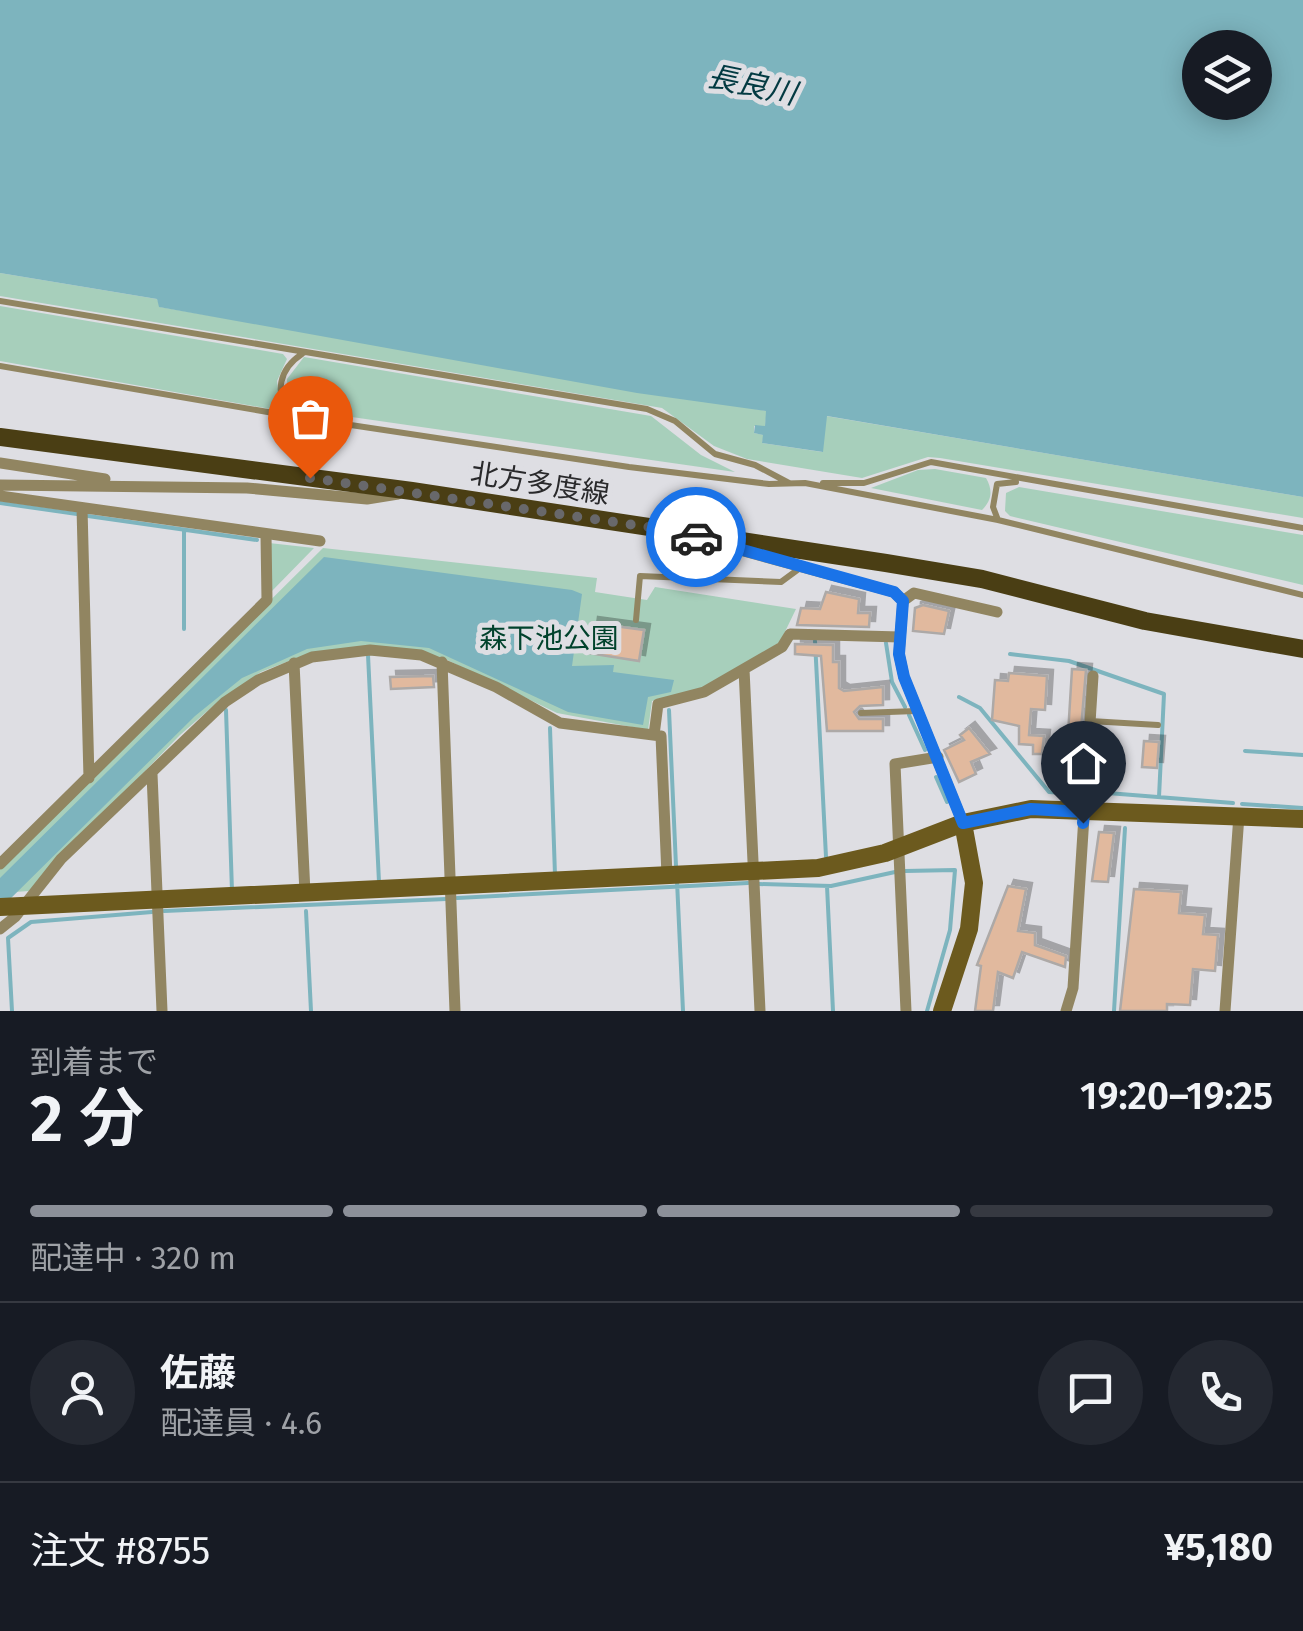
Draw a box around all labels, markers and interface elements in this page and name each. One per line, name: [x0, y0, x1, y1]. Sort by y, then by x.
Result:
map controls: [1182, 30, 1272, 120]
button: layers: [1182, 30, 1272, 120]
water label: 長良川: [704, 58, 803, 113]
pin: [268, 376, 353, 479]
icon: bag: [283, 391, 338, 446]
street label: 北方多度線: [468, 456, 612, 511]
courier: [646, 487, 746, 587]
icon: car: [669, 510, 724, 565]
park label: 森下池公園: [479, 622, 619, 655]
pin: [1041, 721, 1126, 824]
icon: home: [1056, 736, 1111, 791]
text: 到着まで: [30, 1043, 158, 1081]
text: 19:20–19:25: [1080, 1073, 1273, 1119]
text: 2 分: [30, 1080, 144, 1158]
text: 配達中 · 320 m: [30, 1239, 236, 1277]
button: person: [30, 1340, 135, 1445]
button: chat: [1038, 1340, 1143, 1445]
button: phone: [1168, 1340, 1273, 1445]
text: 佐藤: [160, 1350, 236, 1396]
text: 配達員 · 4.6: [160, 1404, 322, 1442]
text: ¥5,180: [1164, 1524, 1273, 1570]
text: 注文 #8755: [30, 1528, 210, 1574]

